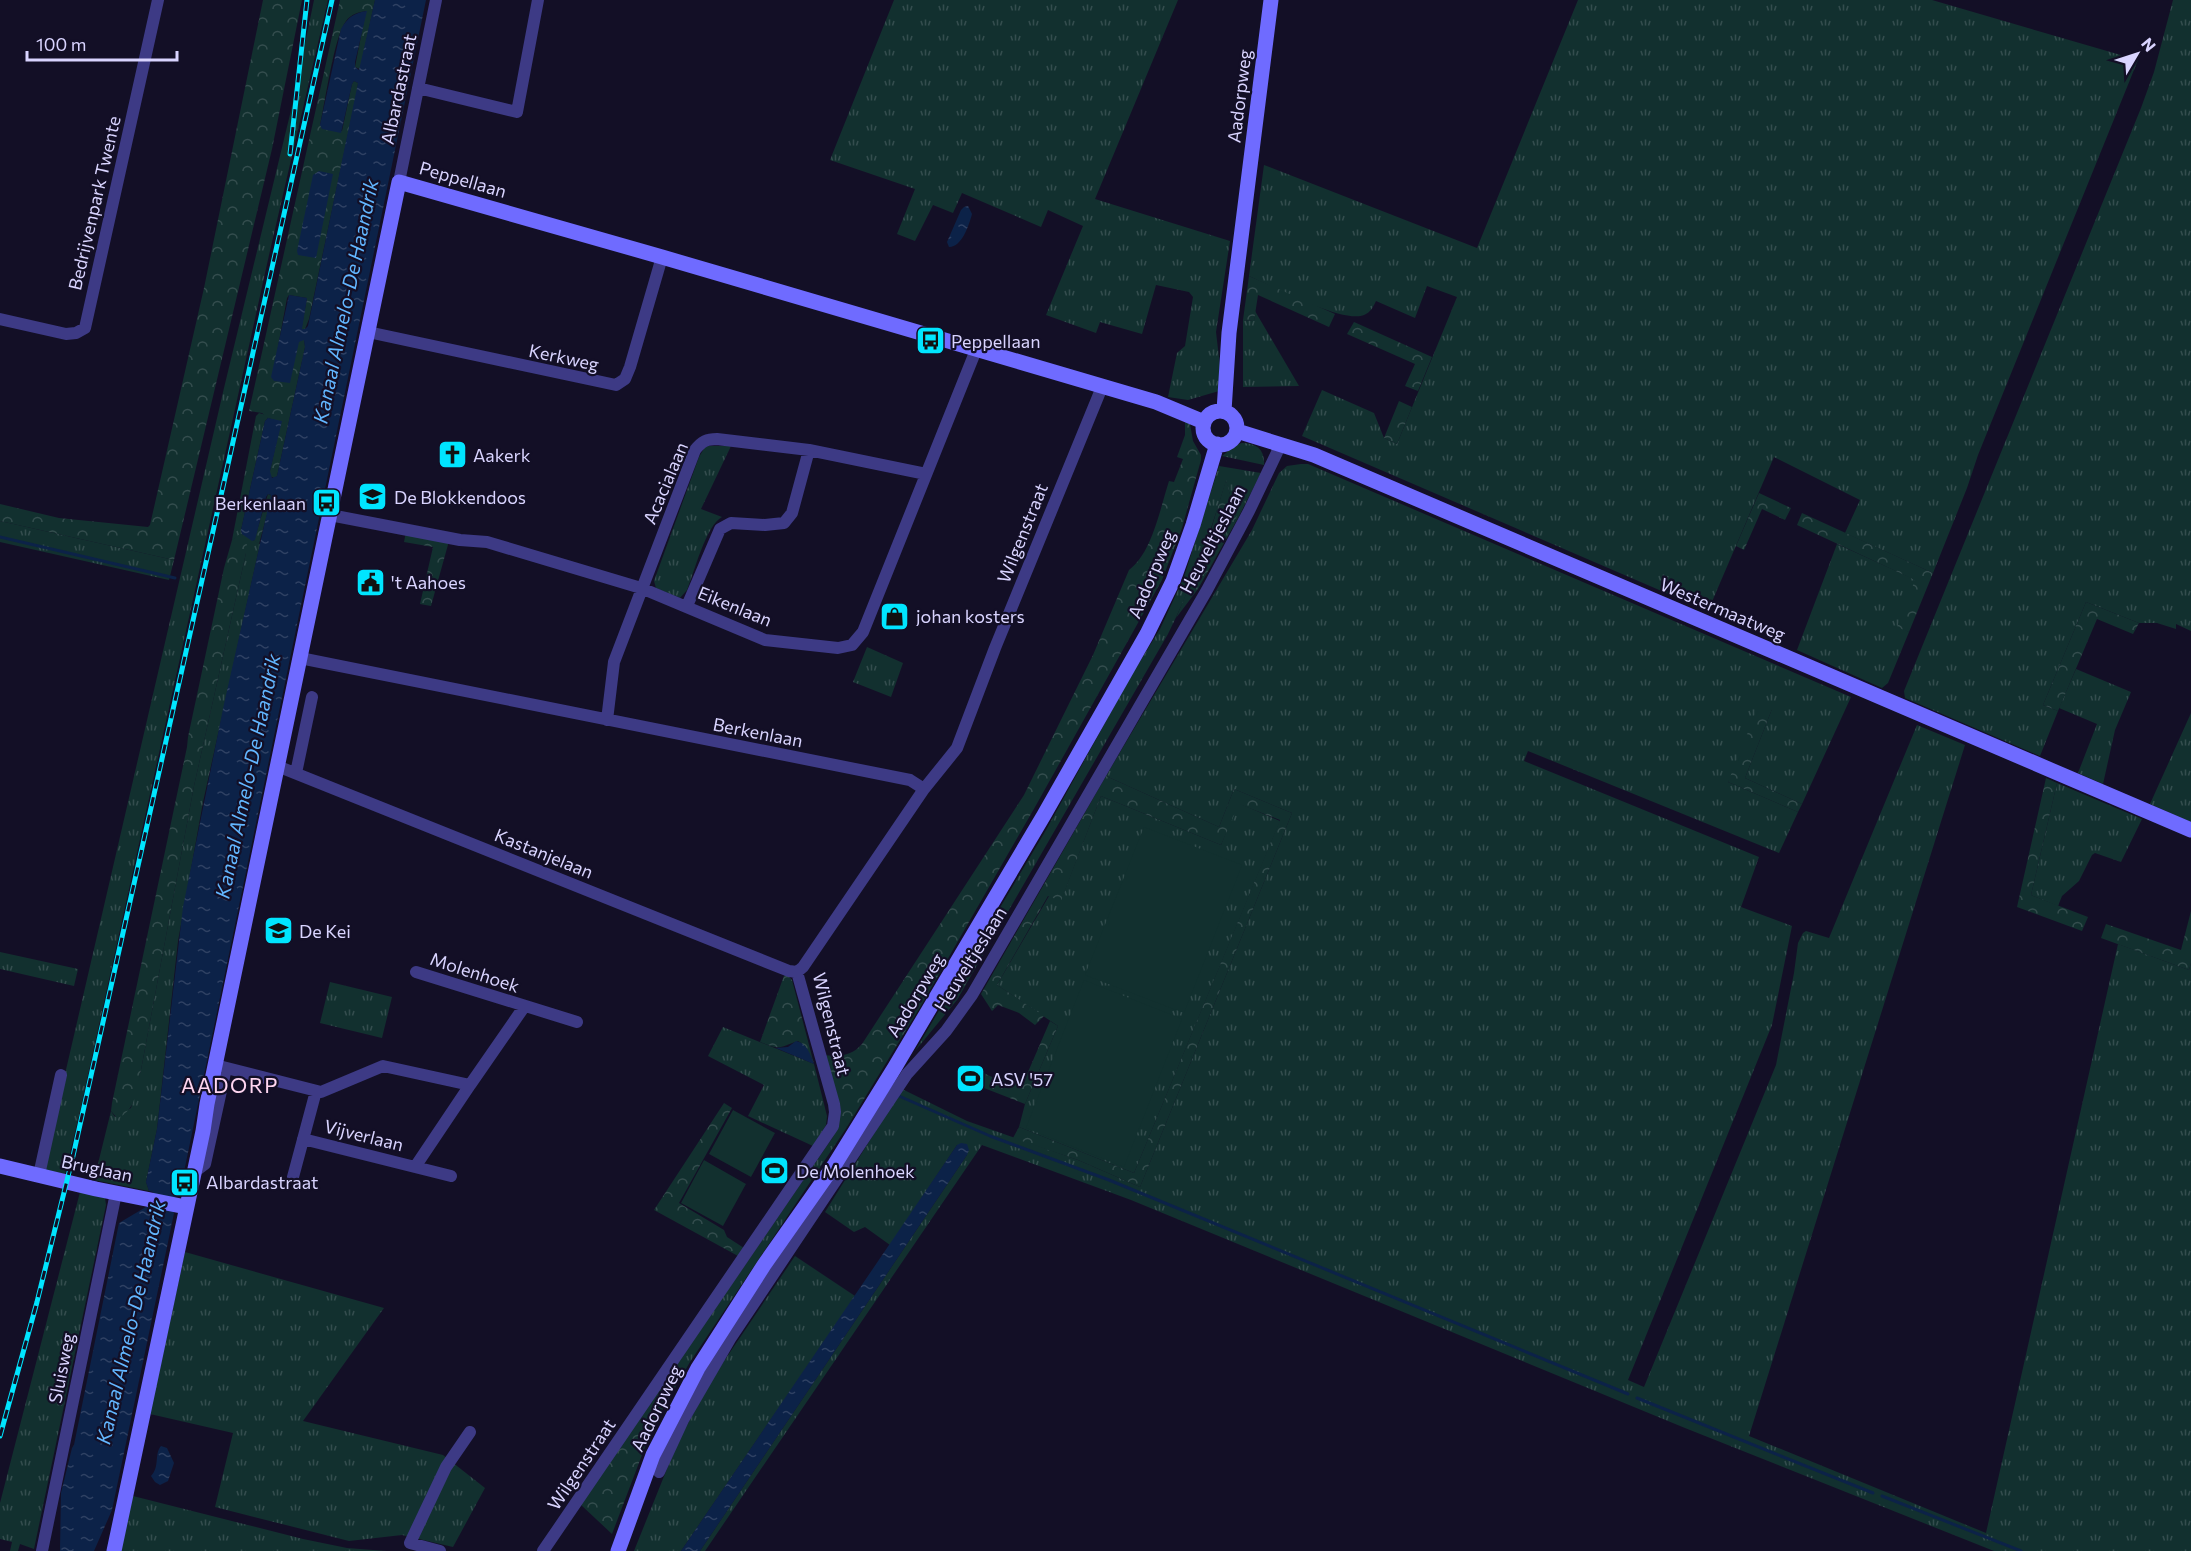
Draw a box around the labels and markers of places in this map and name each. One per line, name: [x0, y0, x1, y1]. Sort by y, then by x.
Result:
bus stop icon: Peppellaan: [914, 325, 946, 357]
place label: Peppellaan: [951, 330, 1041, 352]
church icon: Aakerk: [436, 439, 468, 471]
place label: Aakerk: [473, 444, 531, 466]
school or university icon: De Blokkendoos: [357, 481, 389, 513]
place label: De Blokkendoos: [394, 486, 526, 508]
bus stop icon: Berkenlaan: [311, 487, 343, 519]
place label: Berkenlaan: [215, 492, 306, 514]
public building icon: 't Aahoes: [354, 566, 386, 598]
place label: 't Aahoes: [391, 571, 466, 593]
shop icon: johan kosters: [879, 600, 911, 632]
place label: johan kosters: [916, 605, 1025, 627]
school or university icon: De Kei: [262, 915, 294, 947]
place label: De Kei: [299, 920, 351, 942]
sports icon: ASV '57: [954, 1063, 986, 1095]
place label: ASV '57: [991, 1068, 1053, 1090]
sports icon: De Molenhoek: [759, 1155, 791, 1187]
place label: De Molenhoek: [796, 1160, 915, 1182]
bus stop icon: Albardastraat: [169, 1166, 201, 1198]
place label: Albardastraat: [206, 1171, 318, 1193]

